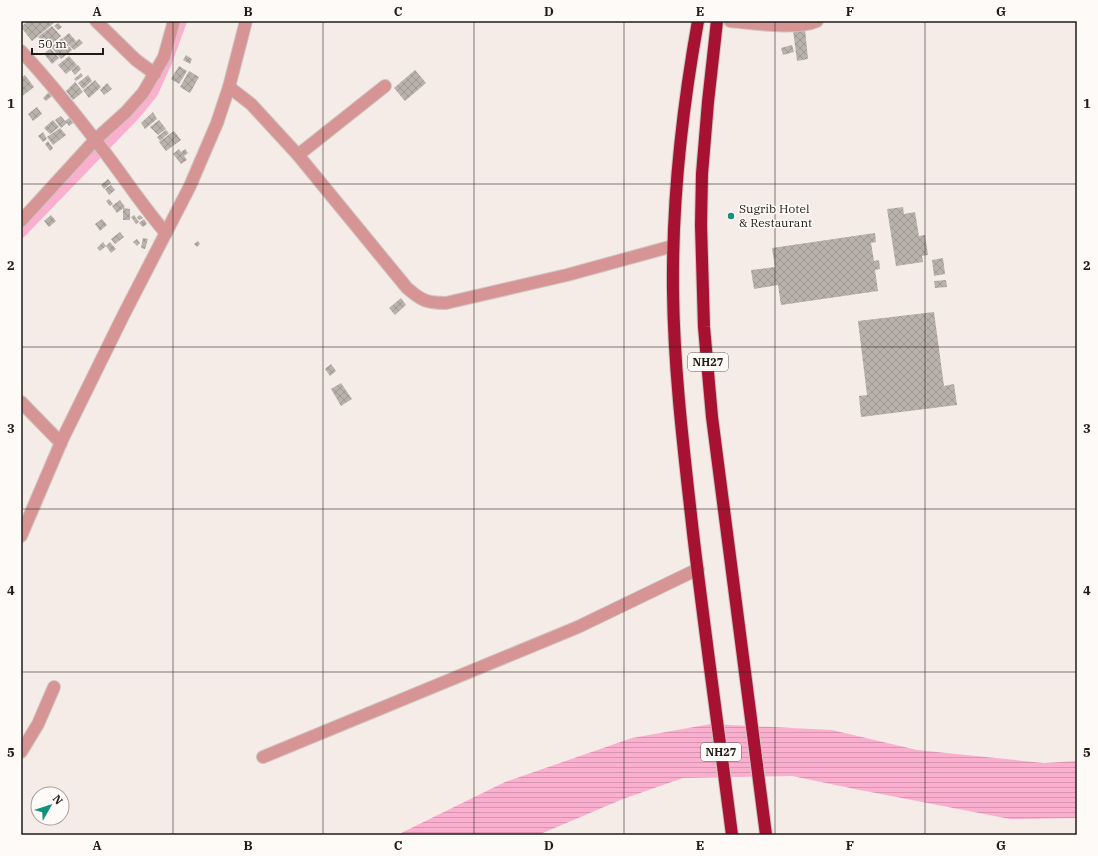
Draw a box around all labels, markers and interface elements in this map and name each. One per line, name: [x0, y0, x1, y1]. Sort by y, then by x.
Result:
text: A: [92, 3, 102, 20]
text: B: [243, 3, 253, 20]
text: C: [394, 3, 403, 20]
text: D: [544, 3, 554, 20]
text: E: [696, 3, 704, 20]
text: F: [846, 3, 854, 20]
text: G: [996, 3, 1006, 20]
scale bar: [32, 30, 103, 56]
text: 50 m: [38, 36, 67, 51]
text: 1: [7, 95, 15, 112]
text: 1: [1083, 95, 1091, 112]
place label: Sugrib Hotel & Restaurant: [739, 201, 812, 230]
marker: Sugrib Hotel & Restaurant: [726, 211, 736, 221]
text: 2: [7, 257, 15, 274]
text: 2: [1083, 257, 1091, 274]
road number: NH27: [688, 353, 728, 371]
text: 3: [7, 420, 15, 437]
text: 3: [1083, 420, 1091, 437]
text: 4: [7, 582, 15, 599]
text: 4: [1083, 582, 1091, 599]
road number: NH27: [701, 743, 741, 761]
text: 5: [7, 744, 15, 761]
text: 5: [1083, 744, 1091, 761]
north arrow: [30, 786, 70, 826]
text: N: [50, 792, 66, 808]
text: A: [92, 837, 102, 854]
text: B: [243, 837, 253, 854]
text: C: [394, 837, 403, 854]
text: D: [544, 837, 554, 854]
text: E: [696, 837, 704, 854]
text: F: [846, 837, 854, 854]
text: G: [996, 837, 1006, 854]

